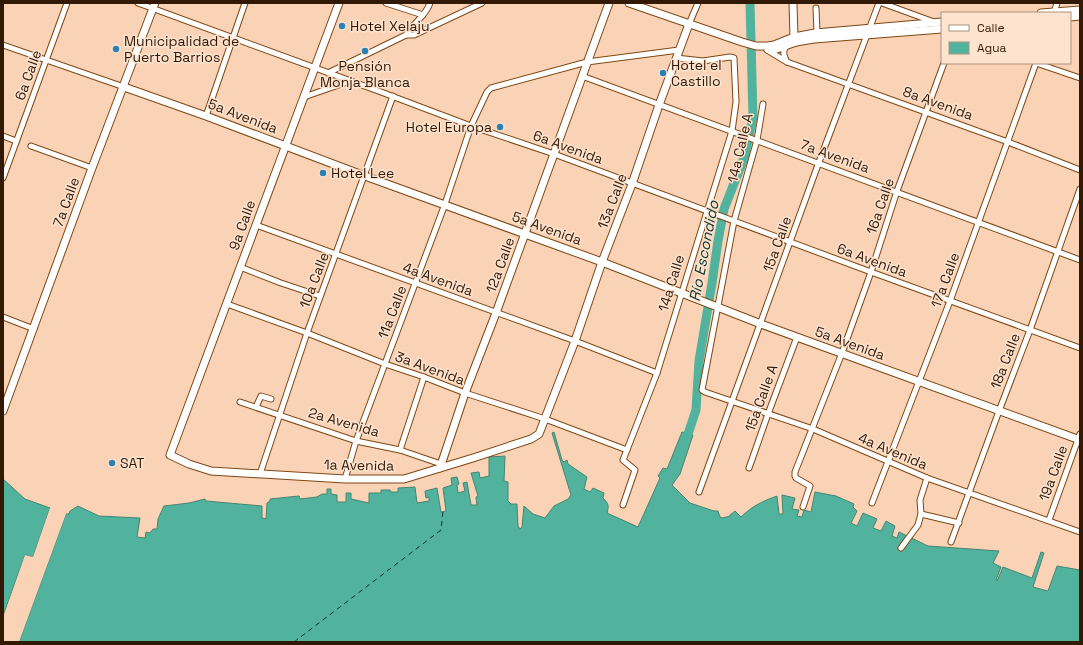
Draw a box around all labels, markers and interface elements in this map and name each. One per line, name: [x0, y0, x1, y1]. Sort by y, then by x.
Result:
legend: [941, 12, 1071, 64]
place label: Hotel Xelaju: [350, 17, 430, 35]
text: Calle: [977, 20, 1005, 36]
marker: Hotel Xelaju: [337, 21, 347, 31]
place label: Municipalidad de Puerto Barrios: [124, 32, 239, 66]
text: Agua: [977, 40, 1007, 56]
marker: Municipalidad de Puerto Barrios: [111, 44, 121, 54]
marker: Pensión Monja Blanca: [360, 46, 370, 56]
street label: 6a Calle: [11, 47, 45, 103]
place label: Hotel el Castillo: [671, 56, 722, 90]
place label: Pensión Monja Blanca: [320, 57, 410, 91]
marker: Hotel el Castillo: [658, 68, 668, 78]
street label: 8a Avenida: [900, 82, 976, 124]
street label: 5a Avenida: [206, 95, 280, 137]
street label: 14a Calle A: [723, 111, 757, 184]
place label: Hotel Europa: [406, 118, 492, 136]
marker: Hotel Europa: [495, 122, 505, 132]
street label: 6a Avenida: [531, 126, 605, 168]
street label: 7a Avenida: [798, 135, 872, 177]
place label: Hotel Lee: [331, 164, 394, 182]
marker: Hotel Lee: [318, 168, 328, 178]
street label: 13a Calle: [593, 171, 631, 231]
street label: 7a Calle: [49, 175, 83, 229]
street label: 16a Calle: [862, 176, 898, 236]
street label: 9a Calle: [225, 197, 259, 253]
water label: Río Escondido: [684, 198, 723, 303]
street label: 5a Avenida: [510, 207, 584, 249]
street label: 15a Calle: [759, 214, 795, 274]
street label: 12a Calle: [482, 235, 518, 295]
street label: 6a Avenida: [835, 239, 909, 281]
street label: 10a Calle: [295, 249, 333, 311]
street label: 17a Calle: [927, 250, 963, 310]
street label: 14a Calle: [654, 252, 688, 314]
street label: 4a Avenida: [400, 258, 476, 300]
street label: 11a Calle: [374, 283, 410, 341]
street label: 5a Avenida: [813, 322, 887, 364]
street label: 18a Calle: [986, 331, 1024, 391]
street label: 3a Avenida: [393, 347, 467, 389]
street label: 15a Calle A: [741, 362, 782, 434]
street label: 2a Avenida: [306, 403, 382, 441]
street label: 4a Avenida: [856, 428, 930, 474]
street label: 19a Calle: [1035, 443, 1071, 503]
place label: SAT: [120, 454, 145, 472]
street label: 1a Avenida: [324, 455, 394, 475]
marker: SAT: [107, 458, 117, 468]

